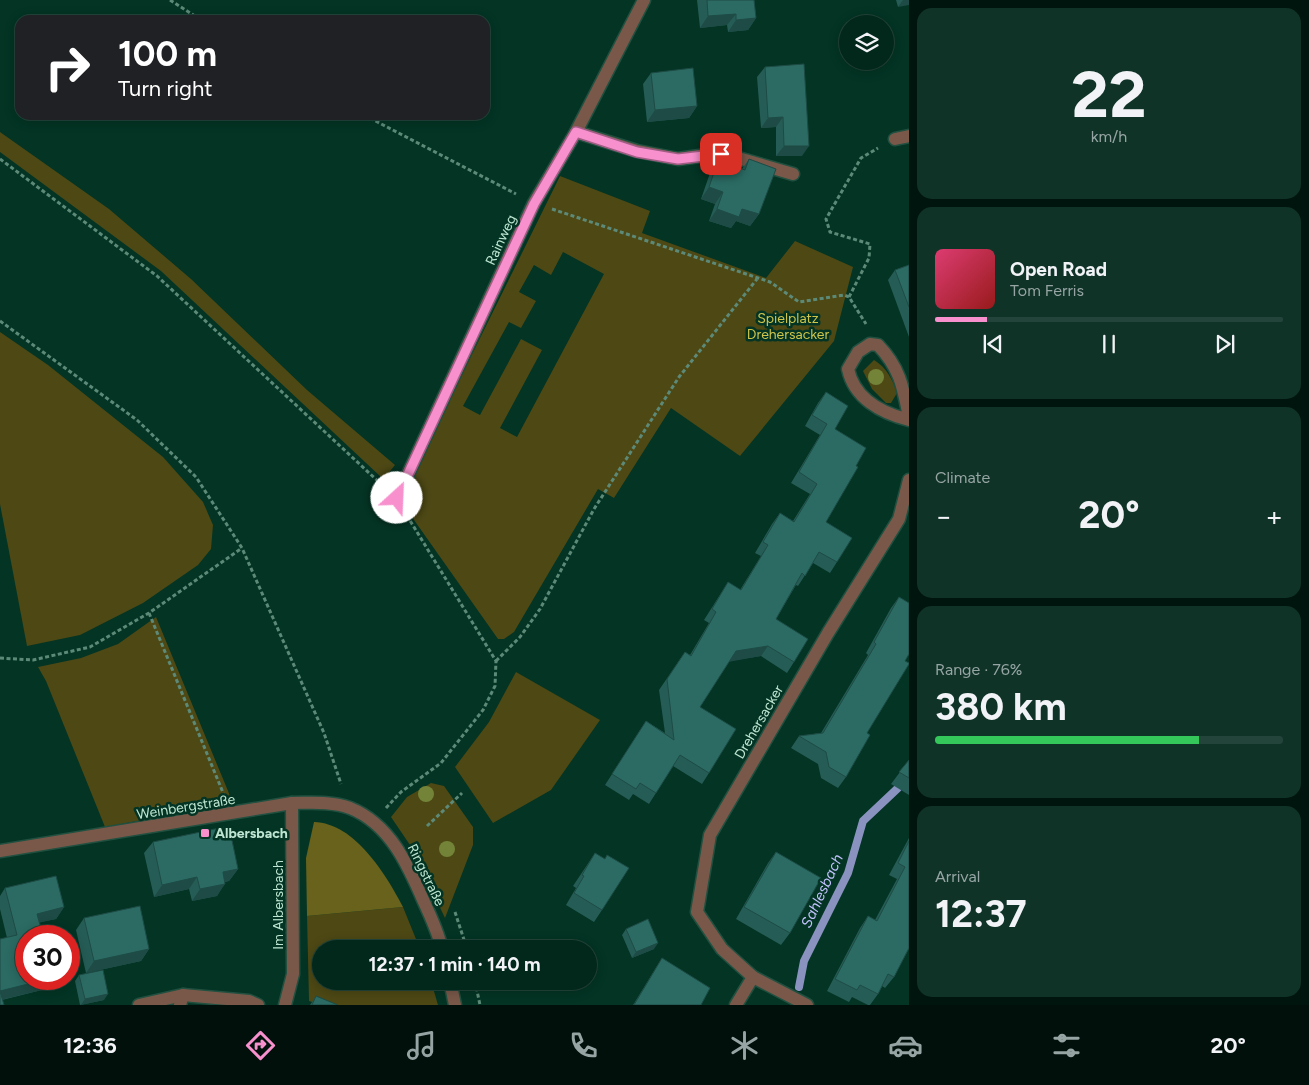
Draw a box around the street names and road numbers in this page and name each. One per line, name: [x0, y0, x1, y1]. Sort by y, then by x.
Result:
street label: Rainweg: [482, 212, 520, 268]
street label: Drehersacker: [731, 682, 787, 762]
street label: Weinbergstraße: [135, 791, 237, 823]
street label: Ringstraße: [404, 841, 449, 909]
street label: Im Albersbach: [270, 860, 287, 950]

